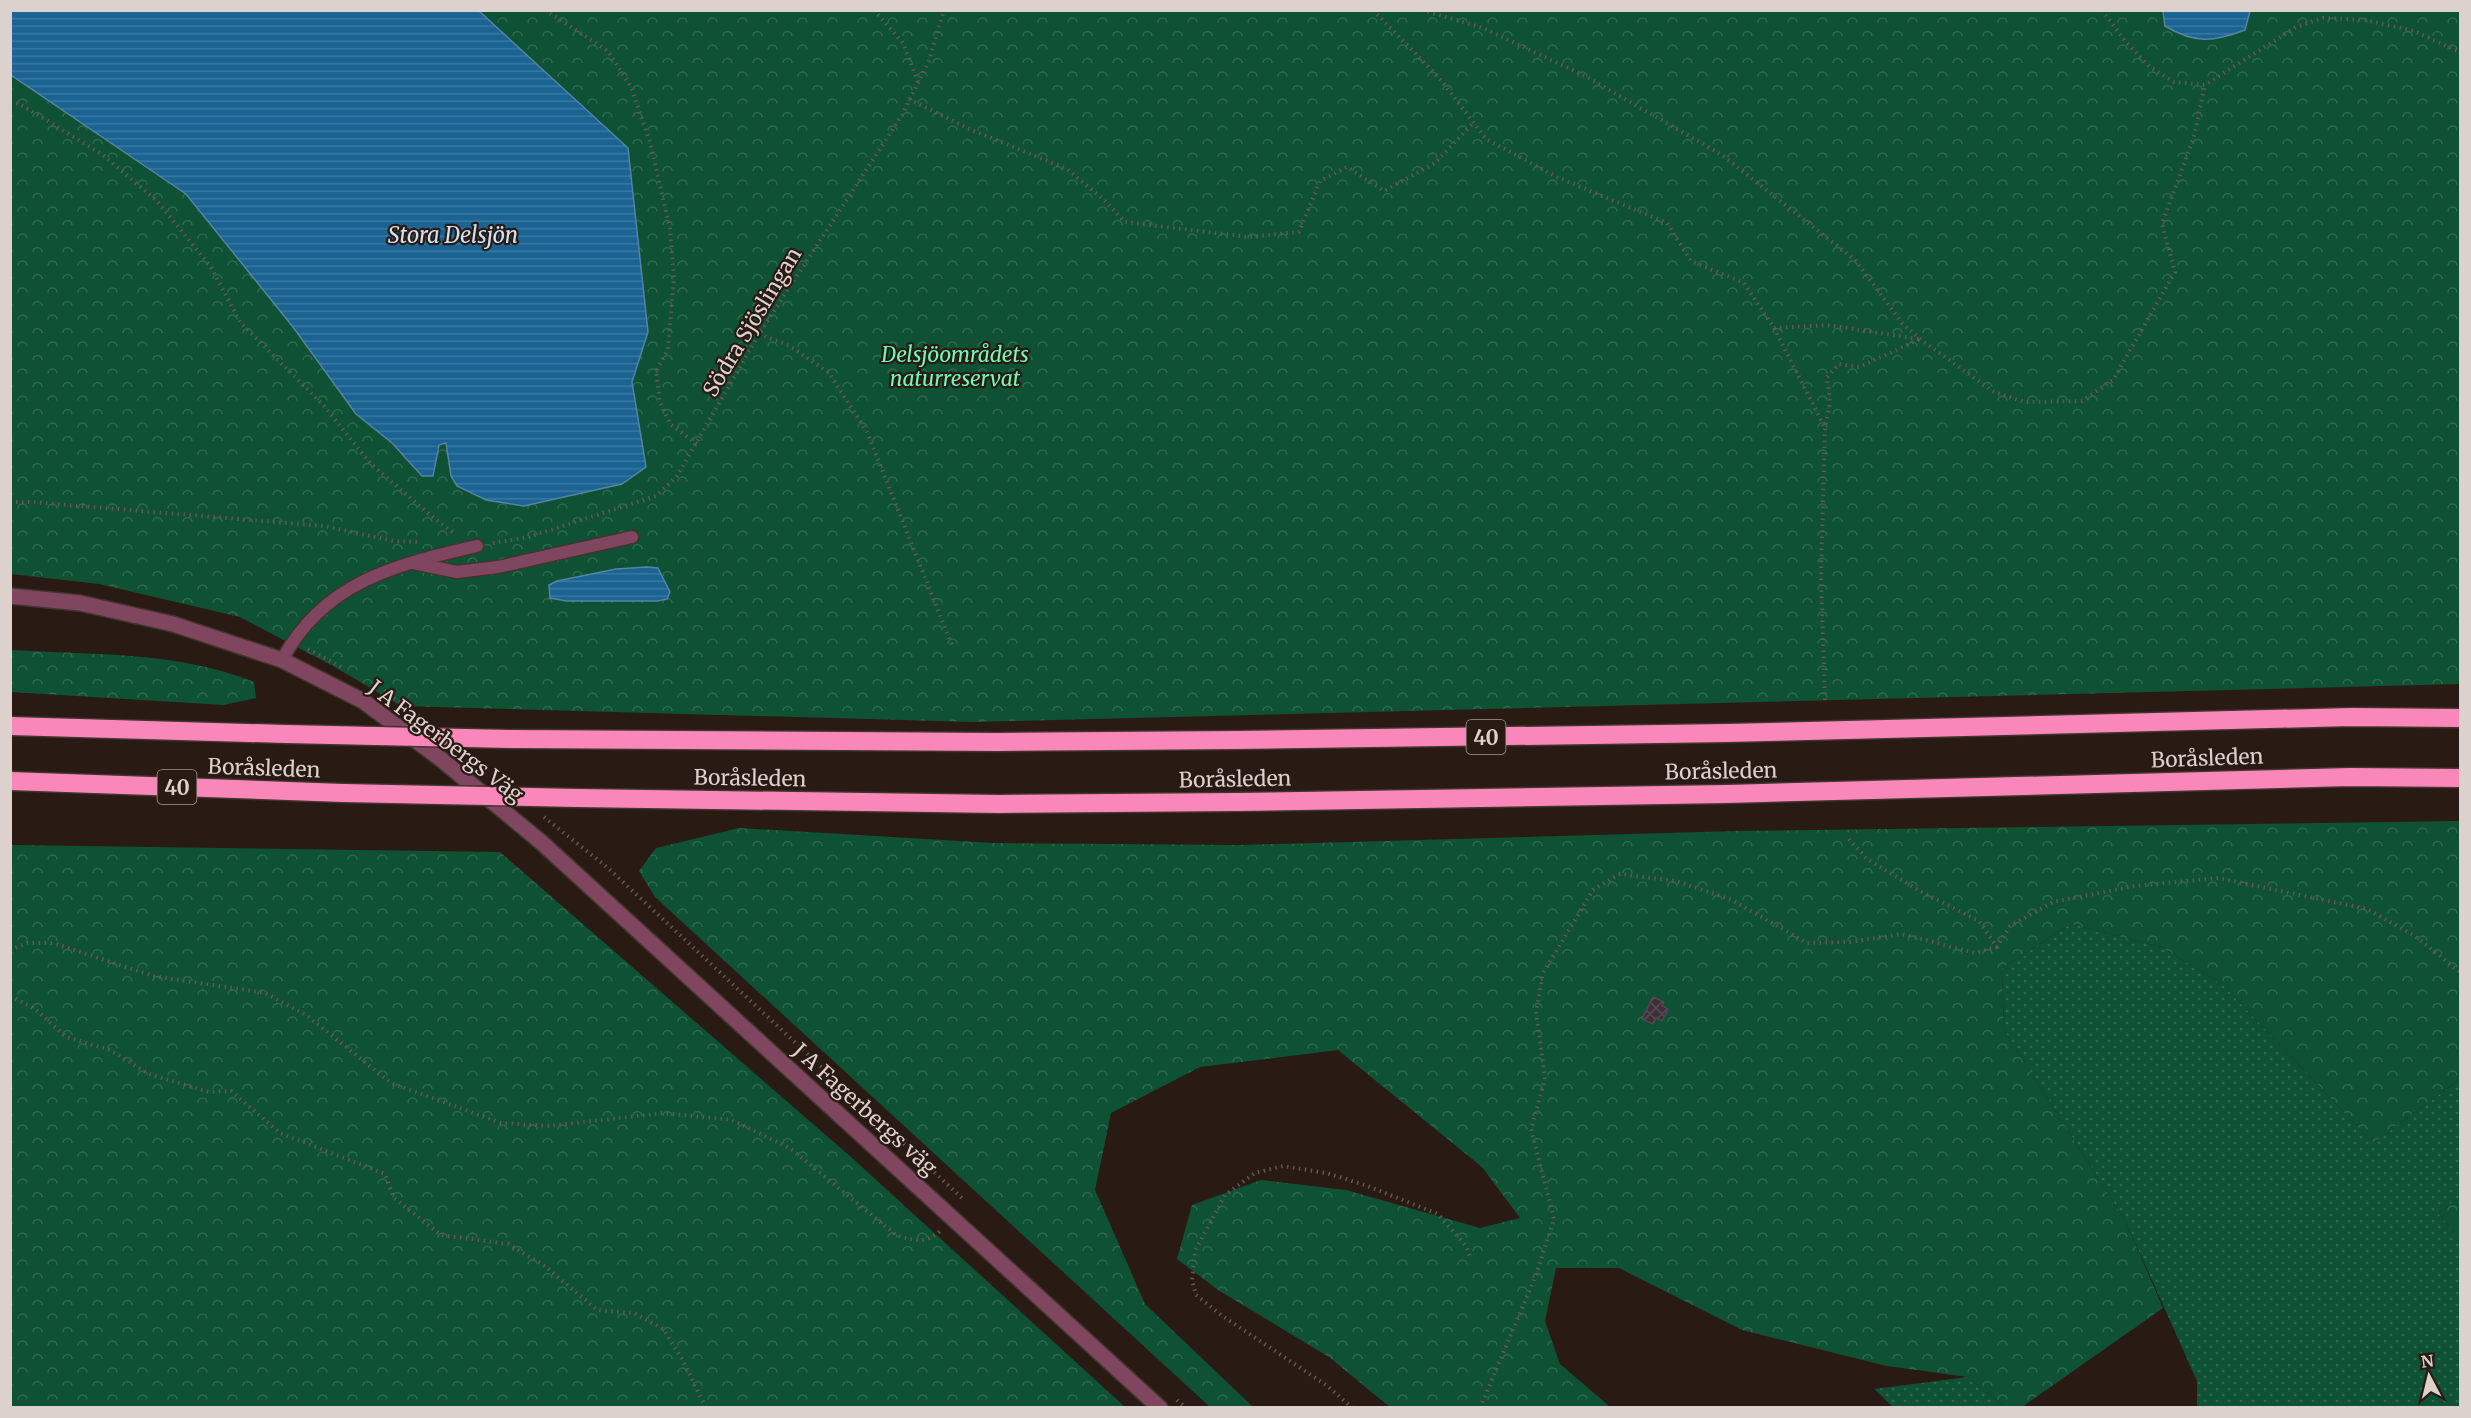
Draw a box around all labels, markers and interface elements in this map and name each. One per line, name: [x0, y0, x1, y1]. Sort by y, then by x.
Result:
water label: Stora Delsjön: [388, 221, 518, 249]
street label: Södra Sjöslingan: [697, 242, 807, 402]
park label: Delsjöområdets naturreservat: [880, 341, 1029, 392]
street label: J A Fagerbergs Väg: [362, 673, 529, 808]
road number: 40: [1466, 720, 1506, 754]
street label: Boråsleden: [2150, 743, 2264, 773]
street label: Boråsleden: [207, 753, 321, 783]
street label: Boråsleden: [1664, 757, 1778, 785]
street label: Boråsleden: [693, 764, 807, 792]
street label: Boråsleden: [1178, 765, 1292, 793]
road number: 40: [158, 770, 196, 804]
street label: J A Fagerbergs väg: [786, 1036, 943, 1181]
north arrow: [2399, 1346, 2459, 1406]
text: N: [2420, 1350, 2435, 1372]

